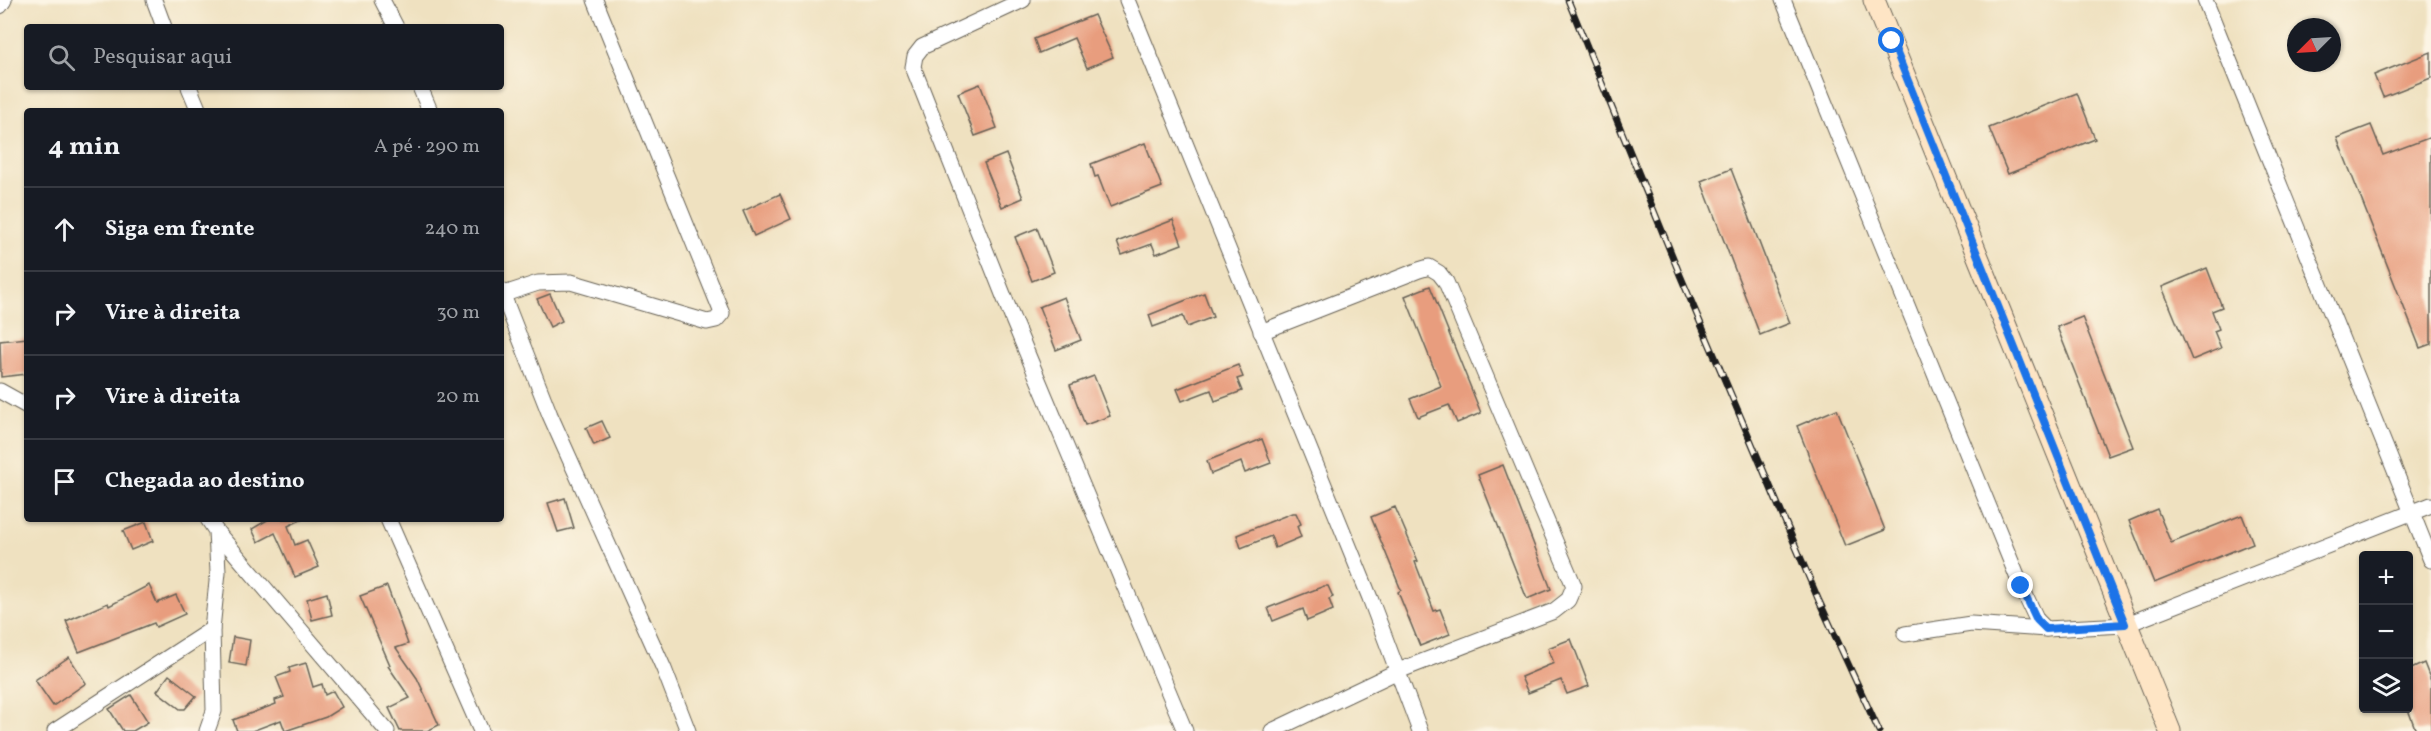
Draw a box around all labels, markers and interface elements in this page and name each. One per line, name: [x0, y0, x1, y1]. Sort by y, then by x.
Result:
north arrow: [2287, 18, 2341, 72]
search box: [24, 24, 504, 90]
route start: [1878, 27, 1904, 53]
icon: search: [45, 41, 78, 74]
text: Pesquisar aqui: [93, 42, 232, 73]
text: 4 min: [48, 129, 120, 165]
text: A pé · 290 m: [374, 133, 480, 161]
icon: ahead: [48, 213, 81, 246]
text: Siga em frente: [105, 214, 255, 245]
text: 240 m: [425, 215, 480, 243]
icon: right: [48, 297, 81, 330]
text: Vire à direita: [105, 298, 241, 329]
text: 30 m: [436, 299, 480, 327]
icon: right: [48, 381, 81, 414]
text: Vire à direita: [105, 382, 241, 413]
text: 20 m: [436, 383, 480, 411]
icon: arrive: [48, 465, 81, 498]
text: Chegada ao destino: [105, 466, 305, 497]
map controls: [2359, 551, 2413, 713]
button: +: [2359, 551, 2413, 605]
route end: [2007, 572, 2033, 598]
button: −: [2359, 605, 2413, 659]
button: layers: [2359, 659, 2413, 713]

